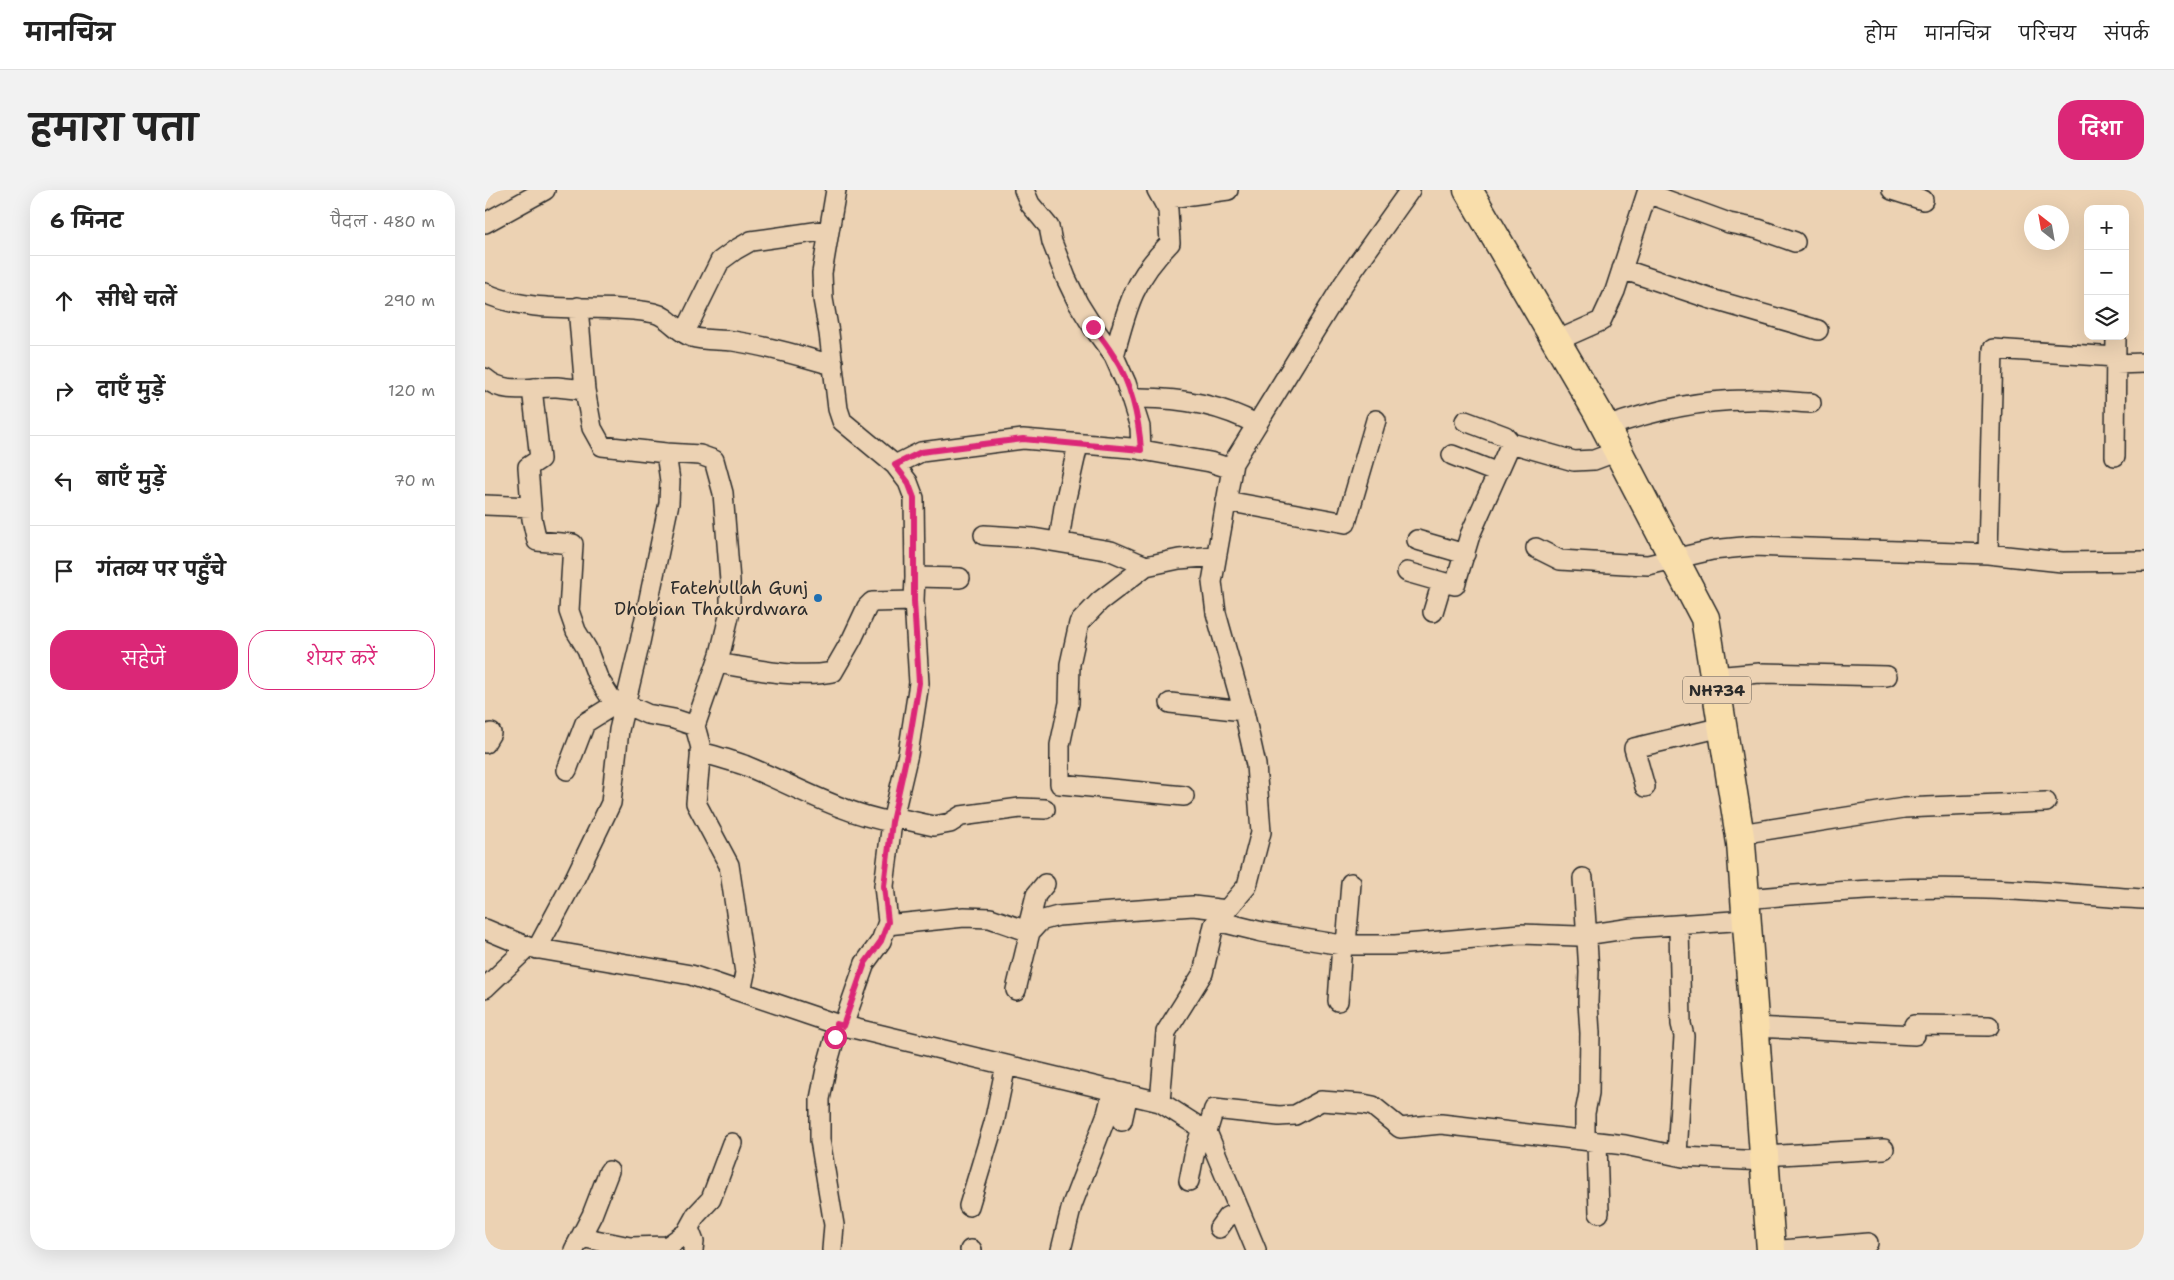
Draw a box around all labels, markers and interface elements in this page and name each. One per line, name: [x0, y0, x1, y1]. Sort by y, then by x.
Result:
text: मानचित्र: [25, 17, 114, 49]
text: होम: [1865, 22, 1897, 46]
text: मानचित्र: [1925, 22, 1991, 46]
text: परिचय: [2019, 22, 2076, 46]
text: संपर्क: [2104, 22, 2149, 46]
button: दिशा: [2058, 100, 2144, 160]
text: हमारा पता: [30, 104, 198, 151]
north arrow: [2024, 205, 2069, 250]
map controls: [2084, 205, 2129, 340]
button: +: [2084, 205, 2129, 250]
text: 6 मिनट: [50, 207, 123, 235]
text: पैदल · 480 m: [330, 211, 435, 232]
button: −: [2084, 250, 2129, 295]
icon: ahead: [50, 287, 78, 315]
text: सीधे चलें: [97, 287, 176, 312]
text: 290 m: [383, 290, 435, 311]
button: layers: [2084, 295, 2129, 340]
route end: [1082, 316, 1105, 339]
icon: right: [50, 377, 78, 405]
text: दाएँ मुड़ें: [97, 377, 165, 402]
text: 120 m: [388, 380, 435, 401]
icon: left: [50, 467, 78, 495]
text: बाएँ मुड़ें: [97, 467, 165, 492]
text: 70 m: [394, 470, 435, 491]
icon: arrive: [50, 557, 78, 585]
text: गंतव्य पर पहुँचे: [97, 557, 226, 582]
place label: Fatehullah Gunj Dhobian Thakurdwara: [614, 576, 808, 621]
marker: Fatehullah Gunj Dhobian Thakurdwara: [812, 592, 824, 604]
button: सहेजें: [50, 630, 238, 690]
button: शेयर करें: [248, 630, 435, 690]
road number: NH734: [1683, 676, 1751, 704]
route start: [824, 1026, 847, 1049]

